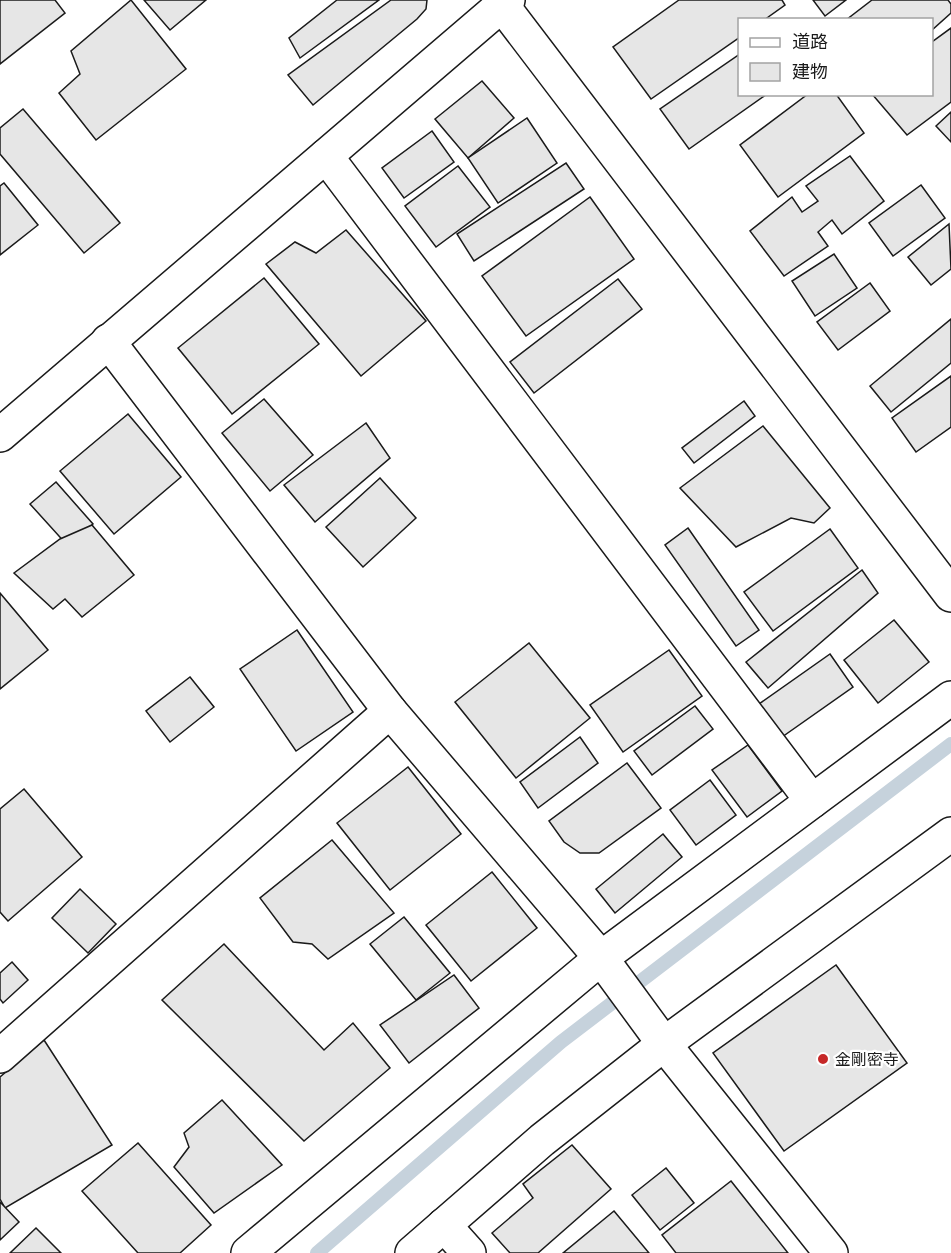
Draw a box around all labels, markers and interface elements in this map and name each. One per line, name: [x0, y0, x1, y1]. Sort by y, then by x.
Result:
legend: [738, 18, 933, 96]
text: 道路: [792, 29, 828, 53]
text: 建物: [792, 59, 828, 83]
place label: 金剛密寺: [835, 1048, 899, 1070]
marker: 金剛密寺: [816, 1052, 830, 1066]

